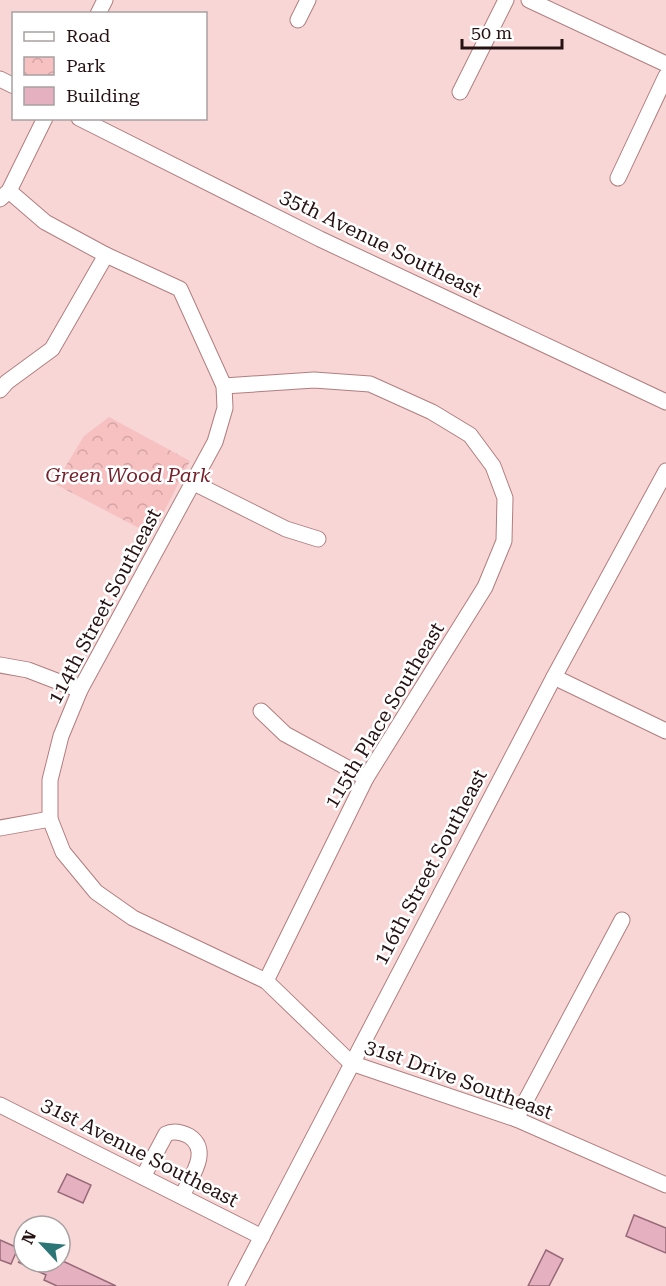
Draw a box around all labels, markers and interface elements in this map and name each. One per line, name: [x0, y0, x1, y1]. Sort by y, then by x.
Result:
legend: [12, 12, 207, 120]
scale bar: [462, 12, 562, 50]
text: 50 m: [471, 22, 512, 43]
text: Road: [66, 25, 111, 46]
text: Park: [66, 55, 106, 76]
text: Building: [66, 85, 140, 106]
street label: 35th Avenue Southeast: [276, 184, 486, 302]
park label: Green Wood Park: [45, 463, 211, 487]
street label: 114th Street Southeast: [42, 504, 166, 708]
street label: 115th Place Southeast: [319, 617, 449, 812]
street label: 116th Street Southeast: [368, 765, 492, 969]
street label: 31st Drive Southeast: [362, 1034, 557, 1124]
street label: 31st Avenue Southeast: [38, 1092, 243, 1212]
north arrow: [12, 1214, 72, 1274]
text: N: [18, 1228, 40, 1247]

